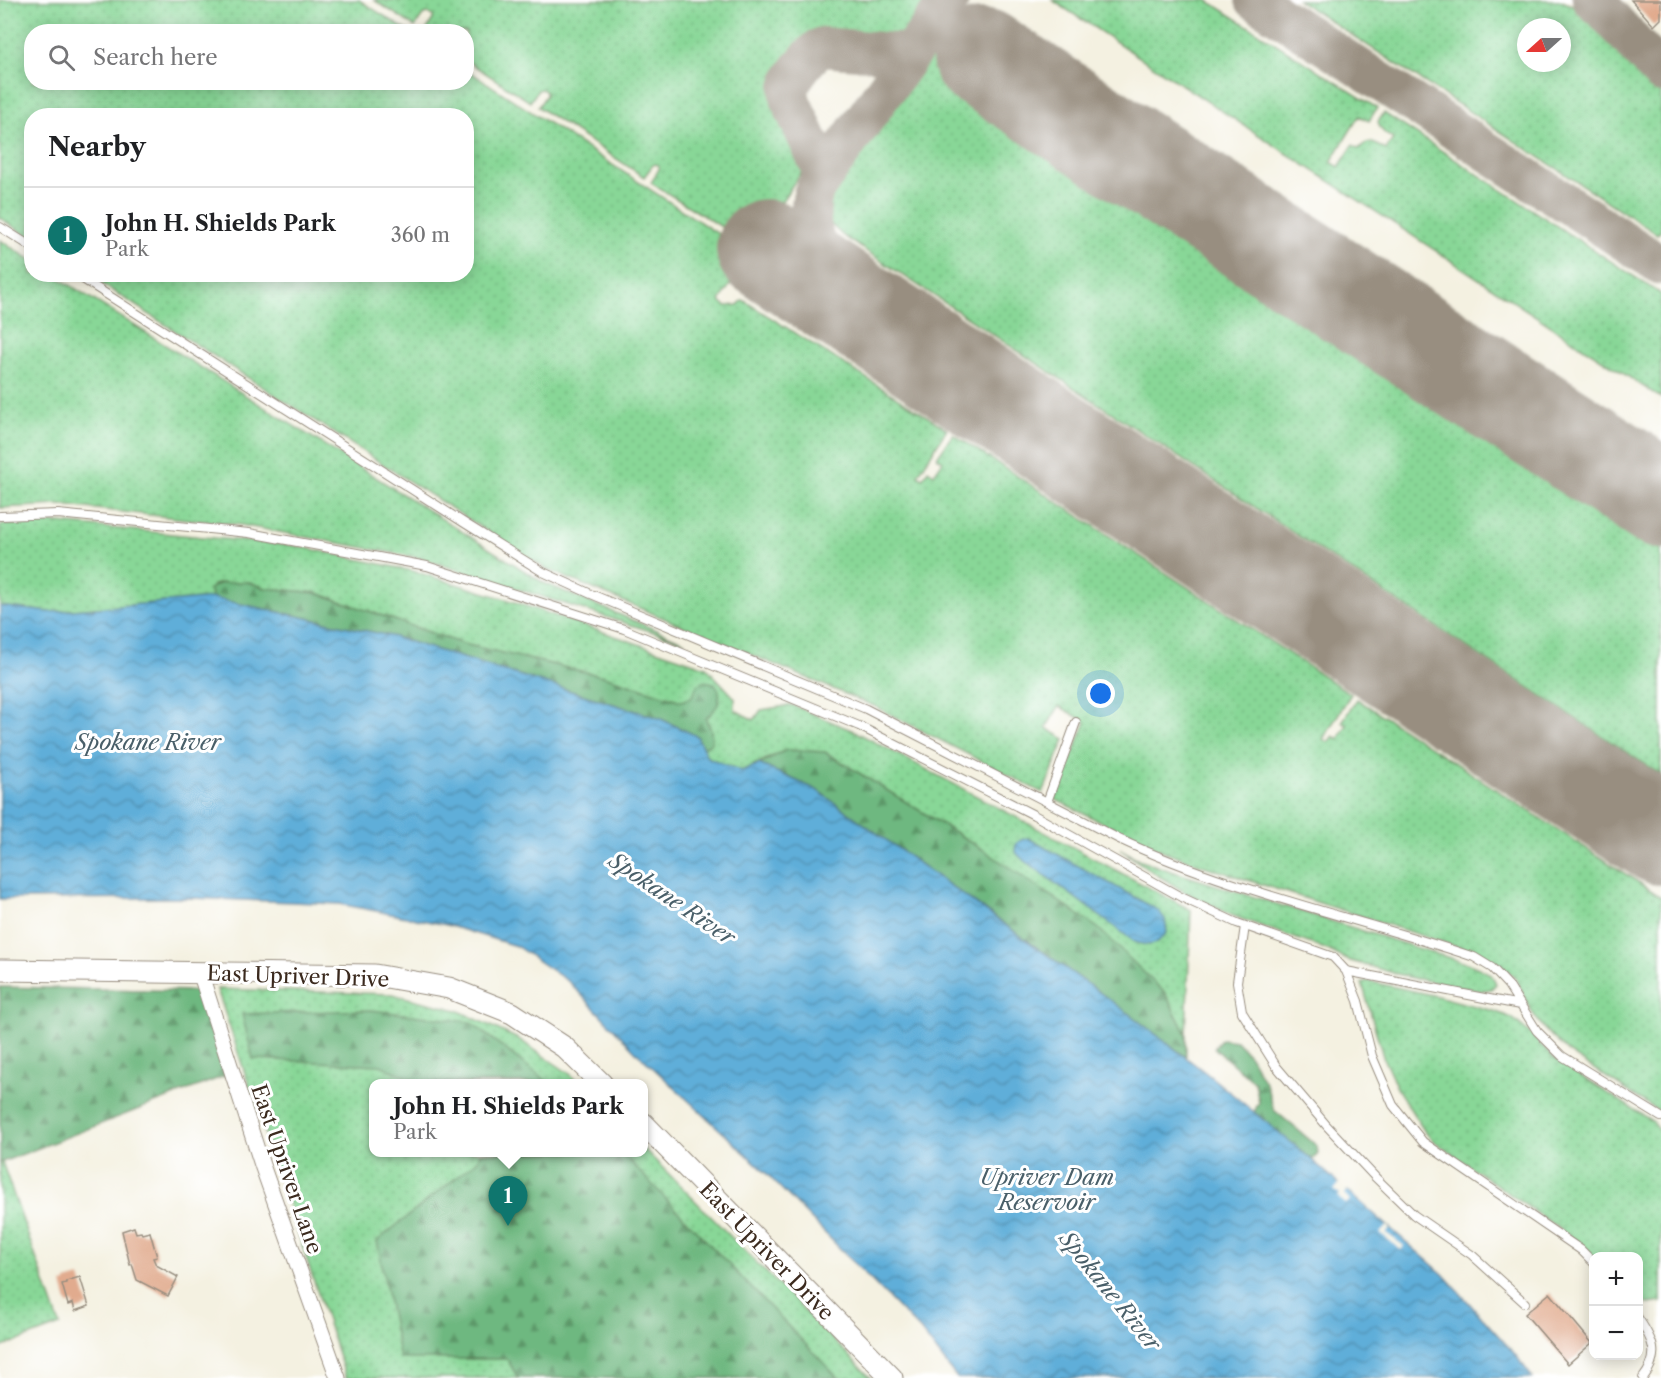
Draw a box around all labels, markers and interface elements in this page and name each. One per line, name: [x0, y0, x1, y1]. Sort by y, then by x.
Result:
north arrow: [1517, 18, 1571, 72]
search box: [24, 24, 474, 90]
icon: search: [45, 41, 78, 74]
text: Search here: [93, 44, 218, 71]
text: Nearby: [48, 131, 146, 163]
text: John H. Shields Park: [105, 210, 336, 237]
text: 1: [63, 223, 72, 247]
text: 360 m: [391, 223, 450, 247]
text: Park: [105, 237, 148, 261]
your location: [1086, 679, 1115, 708]
water label: Spokane River: [73, 729, 223, 756]
water label: Spokane River: [602, 846, 742, 952]
street label: East Upriver Drive: [206, 960, 390, 992]
popup: [369, 1079, 648, 1157]
street label: East Upriver Lane: [246, 1081, 328, 1257]
text: John H. Shields Park: [393, 1093, 624, 1120]
text: Park: [393, 1120, 437, 1144]
water label: Upriver Dam Reservoir: [980, 1164, 1114, 1216]
pin: 1: [488, 1176, 528, 1226]
street label: East Upriver Drive: [695, 1177, 839, 1325]
water label: Spokane River: [1052, 1224, 1168, 1358]
map controls: [1589, 1252, 1643, 1360]
button: +: [1589, 1252, 1643, 1306]
button: −: [1589, 1306, 1643, 1360]

